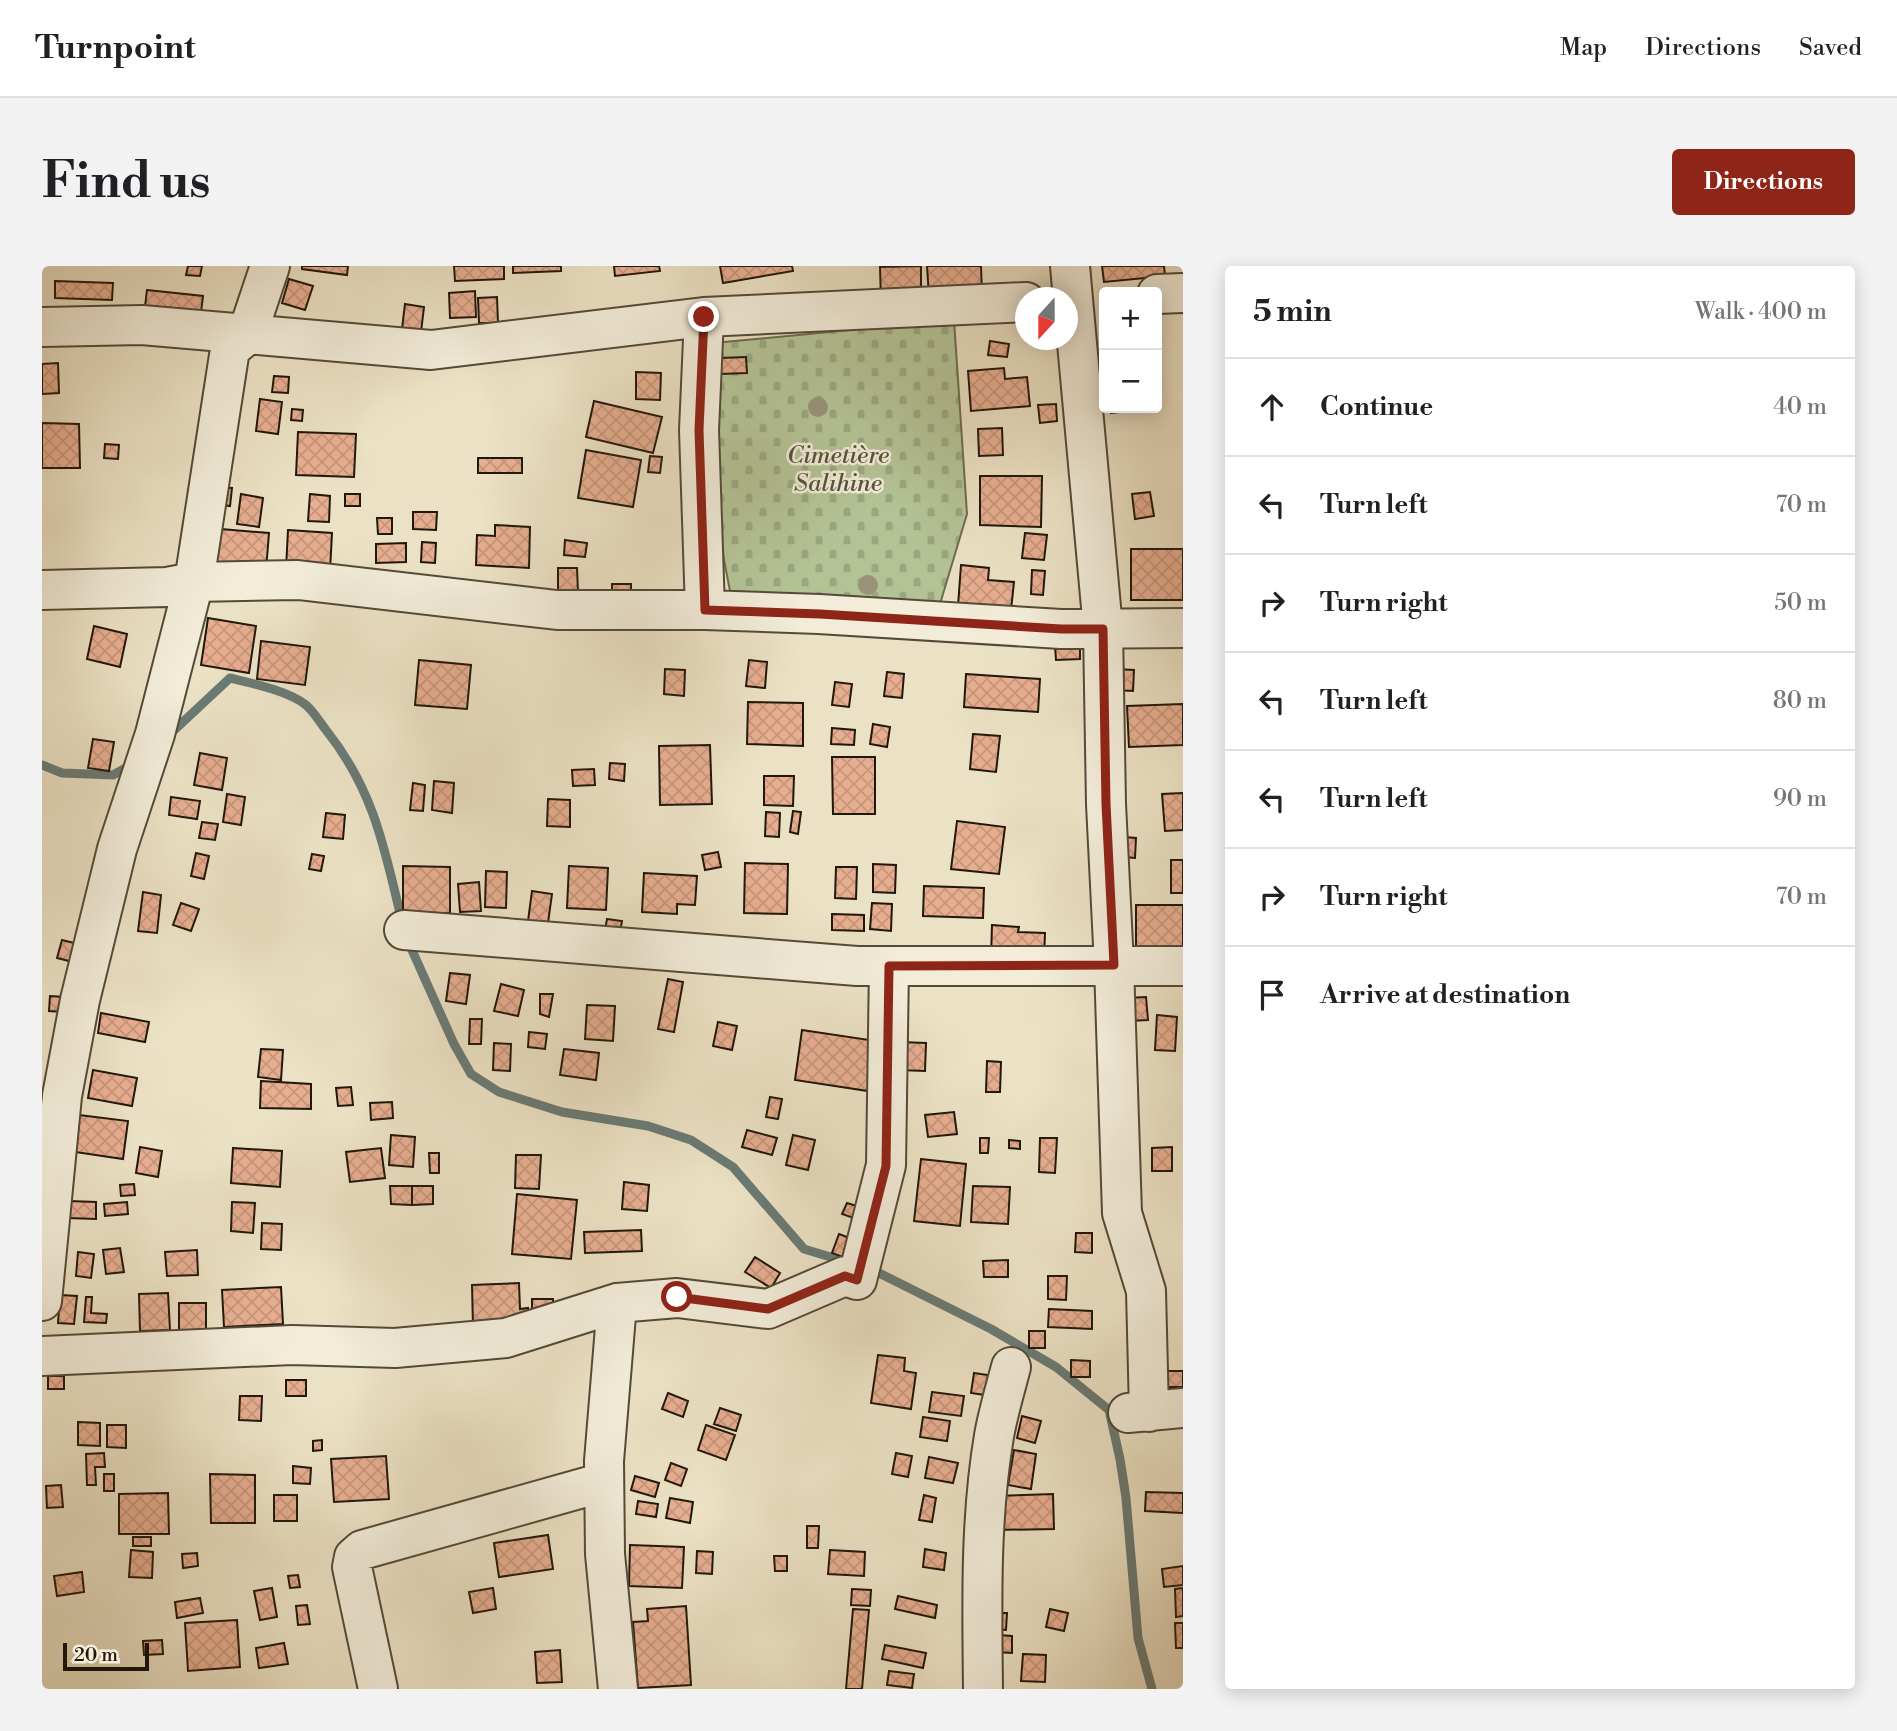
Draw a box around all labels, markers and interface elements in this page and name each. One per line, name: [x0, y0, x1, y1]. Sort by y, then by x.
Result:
text: Turnpoint: [35, 28, 196, 69]
text: Map: [1560, 33, 1607, 63]
text: Directions: [1645, 33, 1761, 63]
text: Saved: [1799, 33, 1862, 63]
button: Directions: [1672, 149, 1855, 215]
text: Find us: [42, 152, 211, 213]
north arrow: [1015, 287, 1078, 350]
map controls: [1099, 287, 1162, 413]
button: +: [1099, 287, 1162, 350]
text: 5 min: [1253, 293, 1332, 331]
text: Walk · 400 m: [1695, 298, 1827, 326]
route end: [688, 301, 719, 332]
button: −: [1099, 350, 1162, 413]
icon: ahead: [1253, 388, 1291, 426]
text: Continue: [1320, 391, 1433, 423]
text: 40 m: [1773, 393, 1827, 421]
park label: Cimetière Salihine: [787, 441, 889, 499]
icon: left: [1253, 486, 1291, 524]
text: Turn left: [1320, 489, 1428, 521]
text: 70 m: [1776, 491, 1827, 519]
icon: right: [1253, 584, 1291, 622]
text: Turn right: [1320, 587, 1448, 619]
text: 50 m: [1774, 589, 1827, 617]
icon: left: [1253, 682, 1291, 720]
text: Turn left: [1320, 685, 1428, 717]
text: 80 m: [1773, 687, 1827, 715]
icon: left: [1253, 780, 1291, 818]
text: Turn left: [1320, 783, 1428, 815]
text: 90 m: [1773, 785, 1827, 813]
icon: right: [1253, 878, 1291, 916]
text: Turn right: [1320, 881, 1448, 913]
text: 70 m: [1776, 883, 1827, 911]
icon: arrive: [1253, 976, 1291, 1014]
text: Arrive at destination: [1320, 979, 1570, 1011]
route start: [661, 1281, 692, 1312]
scale bar: [63, 1640, 149, 1672]
text: 20 m: [74, 1643, 118, 1667]

